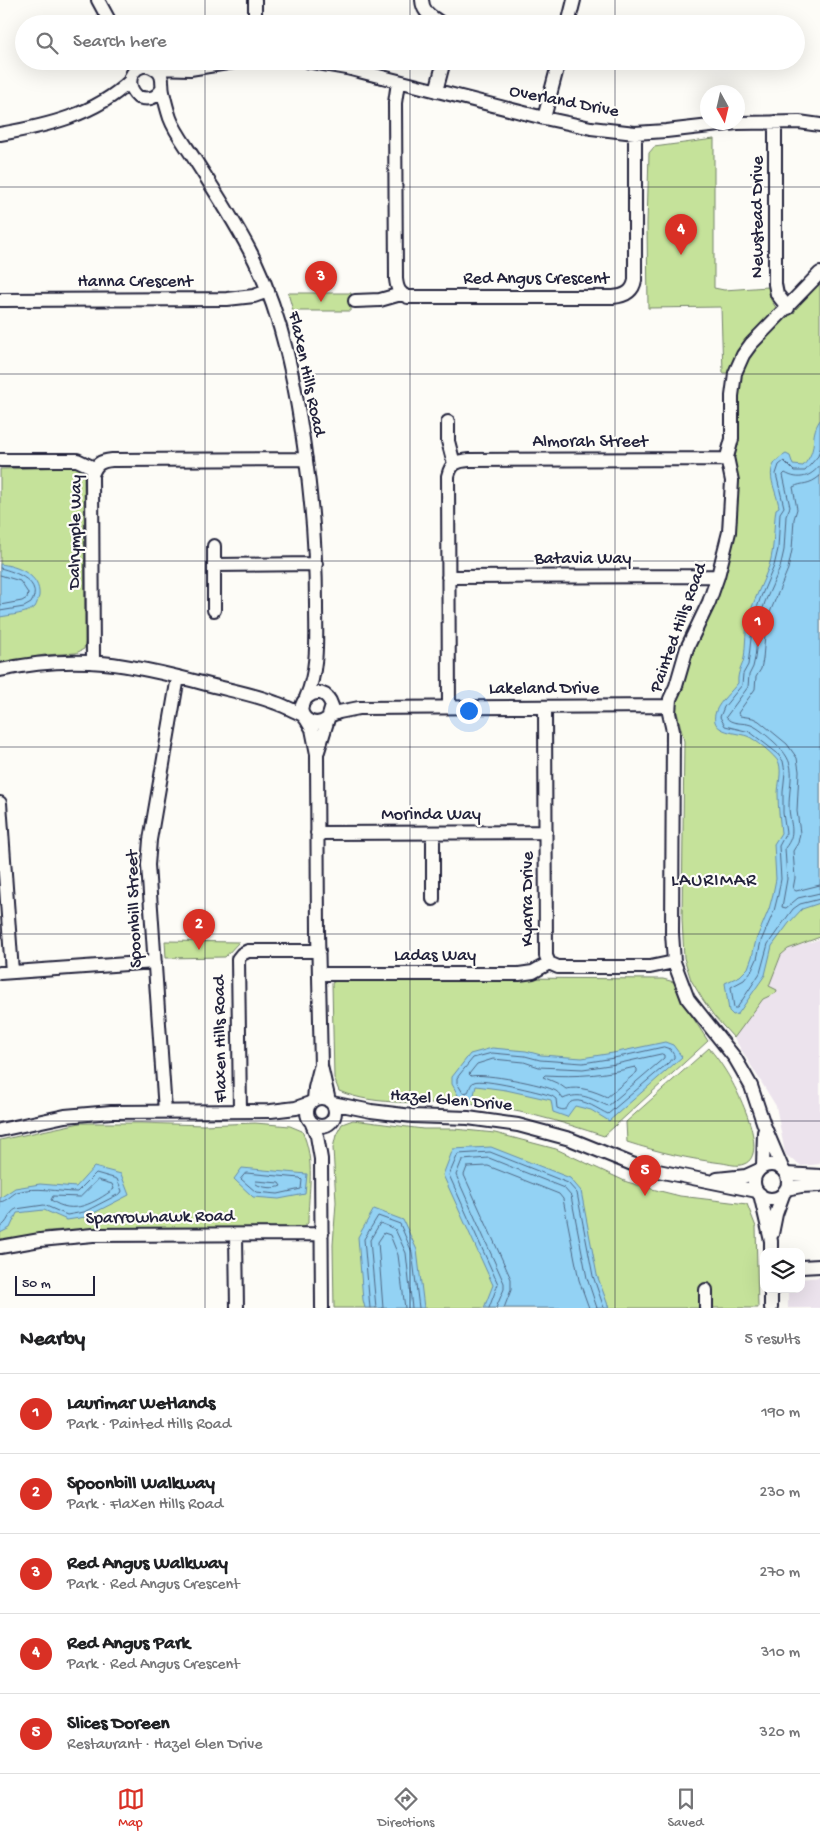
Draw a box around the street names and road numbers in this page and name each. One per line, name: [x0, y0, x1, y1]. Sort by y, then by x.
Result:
street label: Overland Drive: [508, 81, 621, 123]
street label: Newstead Drive: [748, 155, 769, 278]
street label: Red Angus Crescent: [463, 269, 610, 290]
street label: Hanna Crescent: [78, 272, 194, 293]
street label: Flaxen Hills Road: [282, 309, 330, 440]
street label: Almorah Street: [533, 432, 649, 453]
street label: Dalrymple Way: [64, 475, 87, 590]
street label: Batavia Way: [534, 549, 632, 570]
street label: Painted Hills Road: [646, 559, 713, 696]
street label: Lakeland Drive: [489, 679, 600, 700]
street label: Morinda Way: [381, 805, 481, 826]
street label: Spoonbill Street: [122, 848, 148, 968]
street label: Kyarra Drive: [518, 851, 539, 947]
street label: Ladas Way: [394, 946, 476, 967]
street label: Flaxen Hills Road: [209, 974, 233, 1104]
street label: Hazel Glen Drive: [389, 1085, 514, 1117]
street label: Sparrowhawk Road: [86, 1206, 236, 1230]

